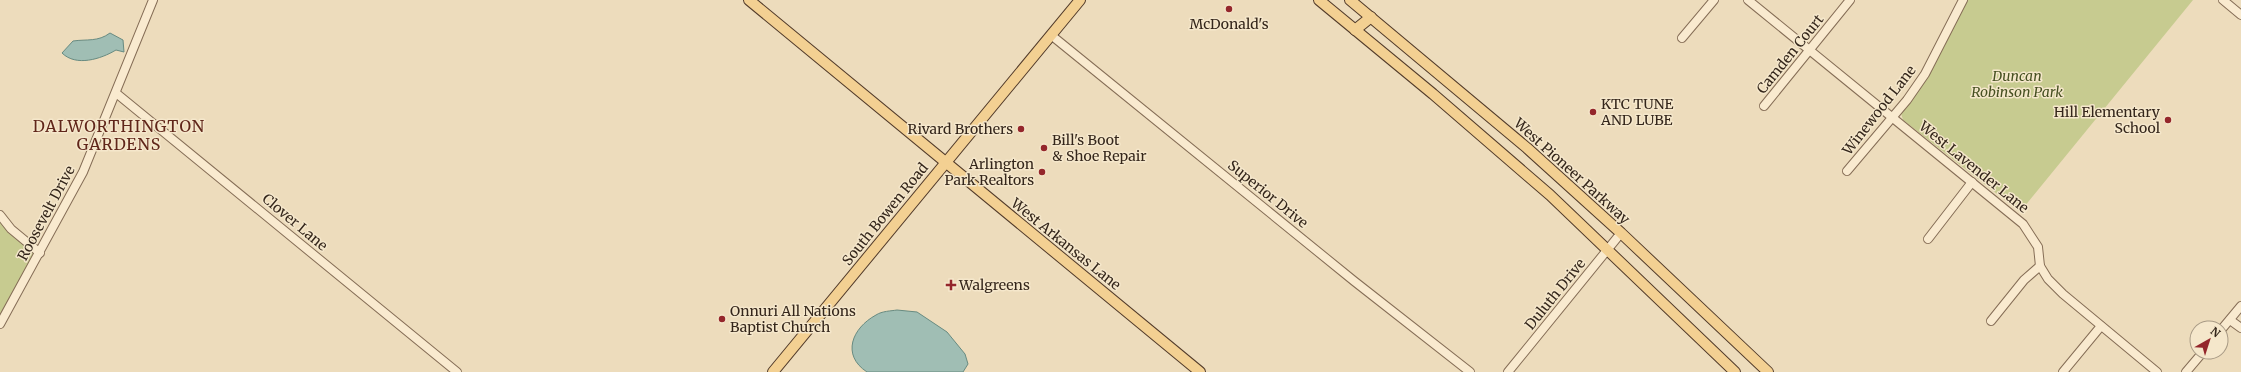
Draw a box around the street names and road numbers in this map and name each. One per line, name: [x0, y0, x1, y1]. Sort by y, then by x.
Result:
street label: Camden Court: [1753, 10, 1828, 97]
street label: Winewood Lane: [1838, 62, 1920, 159]
street label: West Pioneer Parkway: [1509, 113, 1634, 228]
street label: West Lavender Lane: [1915, 117, 2032, 217]
street label: Superior Drive: [1224, 156, 1312, 232]
street label: South Bowen Road: [838, 159, 932, 269]
street label: Roosevelt Drive: [13, 162, 79, 264]
street label: Clover Lane: [259, 190, 331, 254]
street label: West Arkansas Lane: [1007, 194, 1125, 294]
street label: Duluth Drive: [1521, 255, 1589, 333]

